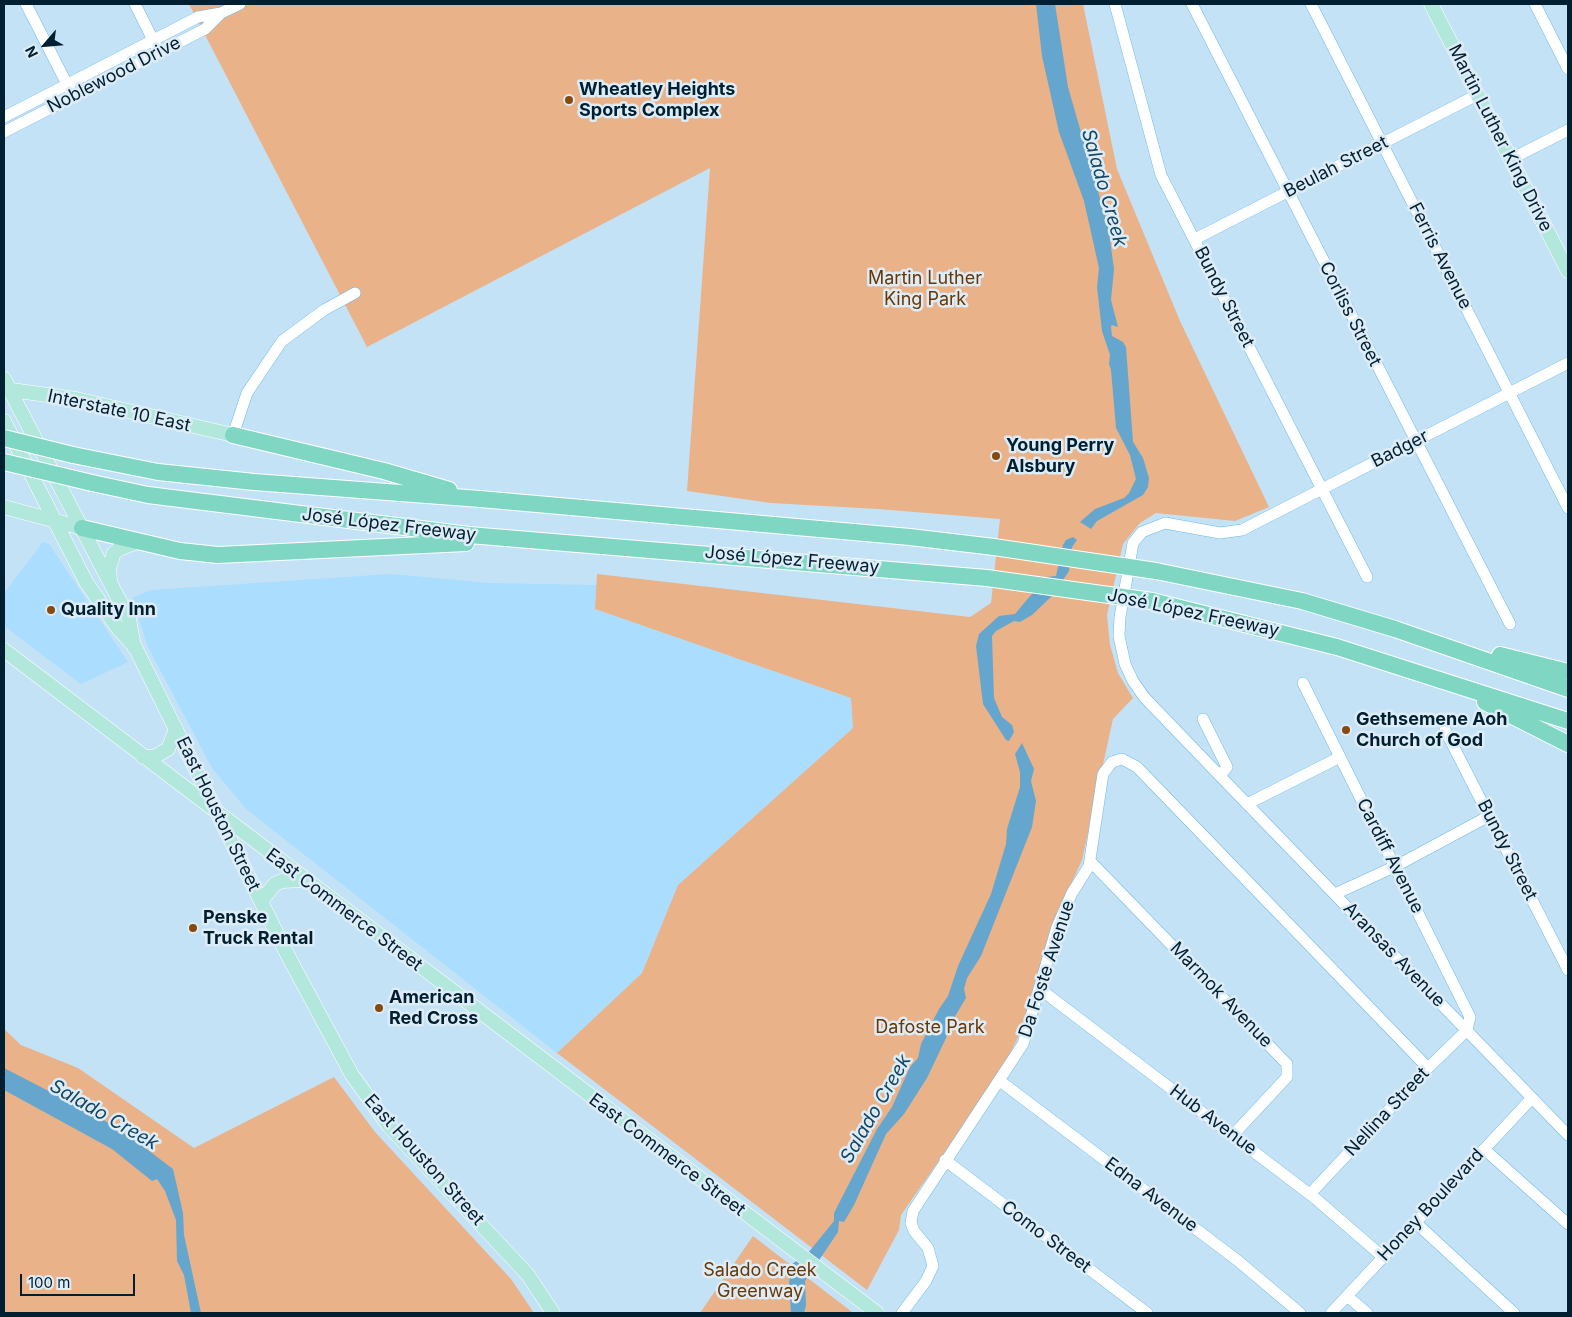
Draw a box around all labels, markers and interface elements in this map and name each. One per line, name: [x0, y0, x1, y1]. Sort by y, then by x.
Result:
north arrow: [20, 20, 70, 70]
street label: Noblewood Drive: [44, 32, 184, 118]
street label: Martin Luther King Drive: [1443, 41, 1557, 235]
text: N: [21, 43, 41, 61]
place label: Wheatley Heights Sports Complex: [579, 79, 735, 122]
marker: Wheatley Heights Sports Complex: [563, 94, 575, 106]
water label: Salado Creek: [1076, 126, 1132, 250]
street label: Beulah Street: [1280, 132, 1392, 202]
street label: Ferris Avenue: [1404, 199, 1476, 313]
street label: Bundy Street: [1189, 243, 1259, 351]
street label: Corliss Street: [1314, 258, 1386, 370]
park label: Martin Luther King Park: [868, 268, 982, 310]
street label: Interstate 10 East: [46, 385, 192, 437]
street label: Badger: [1368, 425, 1432, 473]
place label: Young Perry Alsbury: [1006, 435, 1114, 478]
marker: Young Perry Alsbury: [990, 450, 1002, 462]
street label: José López Freeway: [301, 504, 477, 546]
street label: José López Freeway: [704, 542, 880, 578]
street label: José López Freeway: [1105, 584, 1281, 642]
place label: Quality Inn: [61, 599, 156, 621]
marker: Quality Inn: [45, 604, 57, 616]
place label: Gethsemene Aoh Church of God: [1356, 709, 1507, 752]
marker: Gethsemene Aoh Church of God: [1340, 724, 1352, 736]
street label: East Houston Street: [171, 733, 265, 895]
street label: Cardiff Avenue: [1352, 795, 1428, 917]
street label: Bundy Street: [1472, 796, 1542, 904]
street label: East Commerce Street: [261, 844, 427, 976]
street label: Da Foste Avenue: [1015, 898, 1079, 1040]
street label: Aransas Avenue: [1339, 898, 1449, 1012]
place label: Penske Truck Rental: [203, 907, 313, 950]
marker: Penske Truck Rental: [187, 922, 199, 934]
street label: Marmok Avenue: [1165, 938, 1277, 1052]
place label: American Red Cross: [389, 987, 478, 1030]
marker: American Red Cross: [373, 1002, 385, 1014]
park label: Dafoste Park: [875, 1017, 985, 1039]
water label: Salado Creek: [836, 1051, 916, 1167]
street label: Nellina Street: [1340, 1063, 1434, 1161]
water label: Salado Creek: [46, 1075, 162, 1155]
street label: Hub Avenue: [1165, 1080, 1261, 1160]
street label: East Commerce Street: [584, 1089, 750, 1221]
street label: East Houston Street: [360, 1090, 488, 1230]
street label: Honey Boulevard: [1373, 1144, 1489, 1266]
street label: Edna Avenue: [1100, 1153, 1202, 1237]
street label: Como Street: [997, 1196, 1095, 1278]
park label: Salado Creek Greenway: [703, 1260, 817, 1302]
scale bar: [22, 1264, 138, 1296]
text: 100 m: [28, 1273, 70, 1292]

